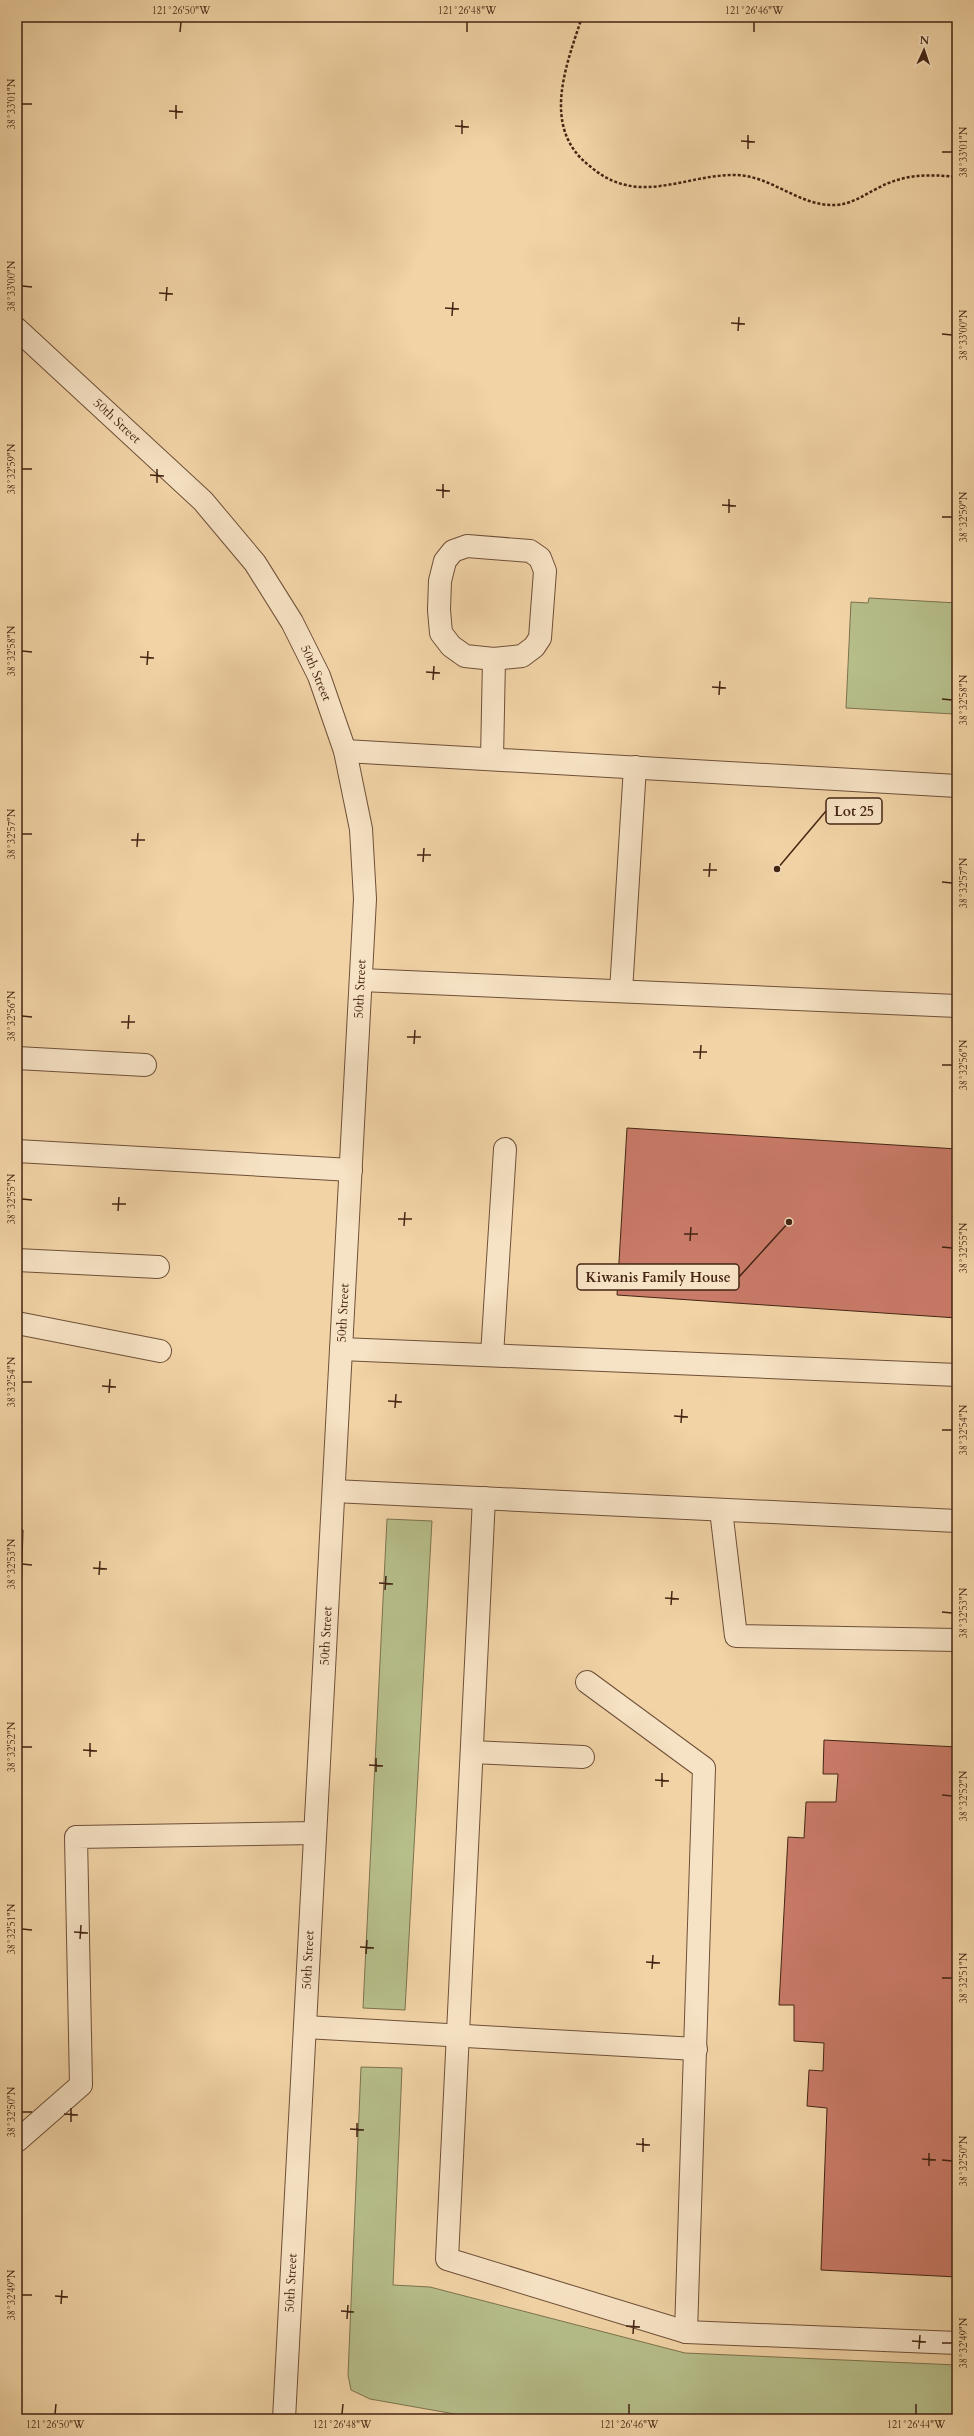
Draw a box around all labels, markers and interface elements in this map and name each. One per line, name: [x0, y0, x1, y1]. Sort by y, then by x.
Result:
text: 121°26'50"W: [152, 4, 211, 18]
text: 121°26'48"W: [438, 4, 497, 18]
text: 121°26'46"W: [725, 4, 784, 18]
north arrow: [904, 30, 944, 70]
text: N: [919, 33, 930, 48]
text: 38°33'01"N: [5, 78, 19, 129]
text: 38°33'01"N: [957, 126, 971, 177]
text: 38°33'00"N: [5, 260, 19, 311]
text: 38°33'00"N: [957, 309, 971, 360]
street label: 50th Street: [89, 394, 145, 448]
text: 38°32'59"N: [5, 443, 19, 494]
text: 38°32'59"N: [957, 491, 971, 542]
text: 38°32'58"N: [5, 625, 19, 676]
street label: 50th Street: [296, 642, 336, 704]
text: 38°32'58"N: [957, 674, 971, 725]
callout: Lot 25: [826, 798, 882, 824]
text: Lot 25: [834, 802, 874, 821]
text: 38°32'57"N: [5, 808, 19, 859]
text: 38°32'57"N: [957, 857, 971, 908]
street label: 50th Street: [349, 959, 371, 1019]
text: 38°32'56"N: [5, 990, 19, 1041]
text: 38°32'56"N: [957, 1039, 971, 1090]
text: 38°32'55"N: [5, 1173, 19, 1224]
text: 38°32'55"N: [957, 1222, 971, 1273]
callout: Kiwanis Family House: [577, 1264, 739, 1290]
text: Kiwanis Family House: [585, 1268, 731, 1287]
street label: 50th Street: [332, 1283, 354, 1343]
text: 38°32'54"N: [5, 1356, 19, 1407]
text: 38°32'54"N: [957, 1404, 971, 1455]
text: 38°32'53"N: [5, 1538, 19, 1589]
text: 38°32'53"N: [957, 1587, 971, 1638]
street label: 50th Street: [315, 1606, 337, 1666]
text: 38°32'52"N: [5, 1721, 19, 1772]
text: 38°32'52"N: [957, 1770, 971, 1821]
text: 38°32'51"N: [5, 1903, 19, 1954]
street label: 50th Street: [297, 1930, 319, 1990]
text: 38°32'51"N: [957, 1952, 971, 2003]
text: 38°32'50"N: [5, 2086, 19, 2137]
text: 38°32'50"N: [957, 2135, 971, 2186]
street label: 50th Street: [280, 2253, 302, 2313]
text: 38°32'49"N: [5, 2269, 19, 2320]
text: 38°32'49"N: [957, 2317, 971, 2368]
text: 121°26'50"W: [26, 2418, 85, 2432]
text: 121°26'48"W: [313, 2418, 372, 2432]
text: 121°26'46"W: [600, 2418, 659, 2432]
text: 121°26'44"W: [887, 2418, 946, 2432]

